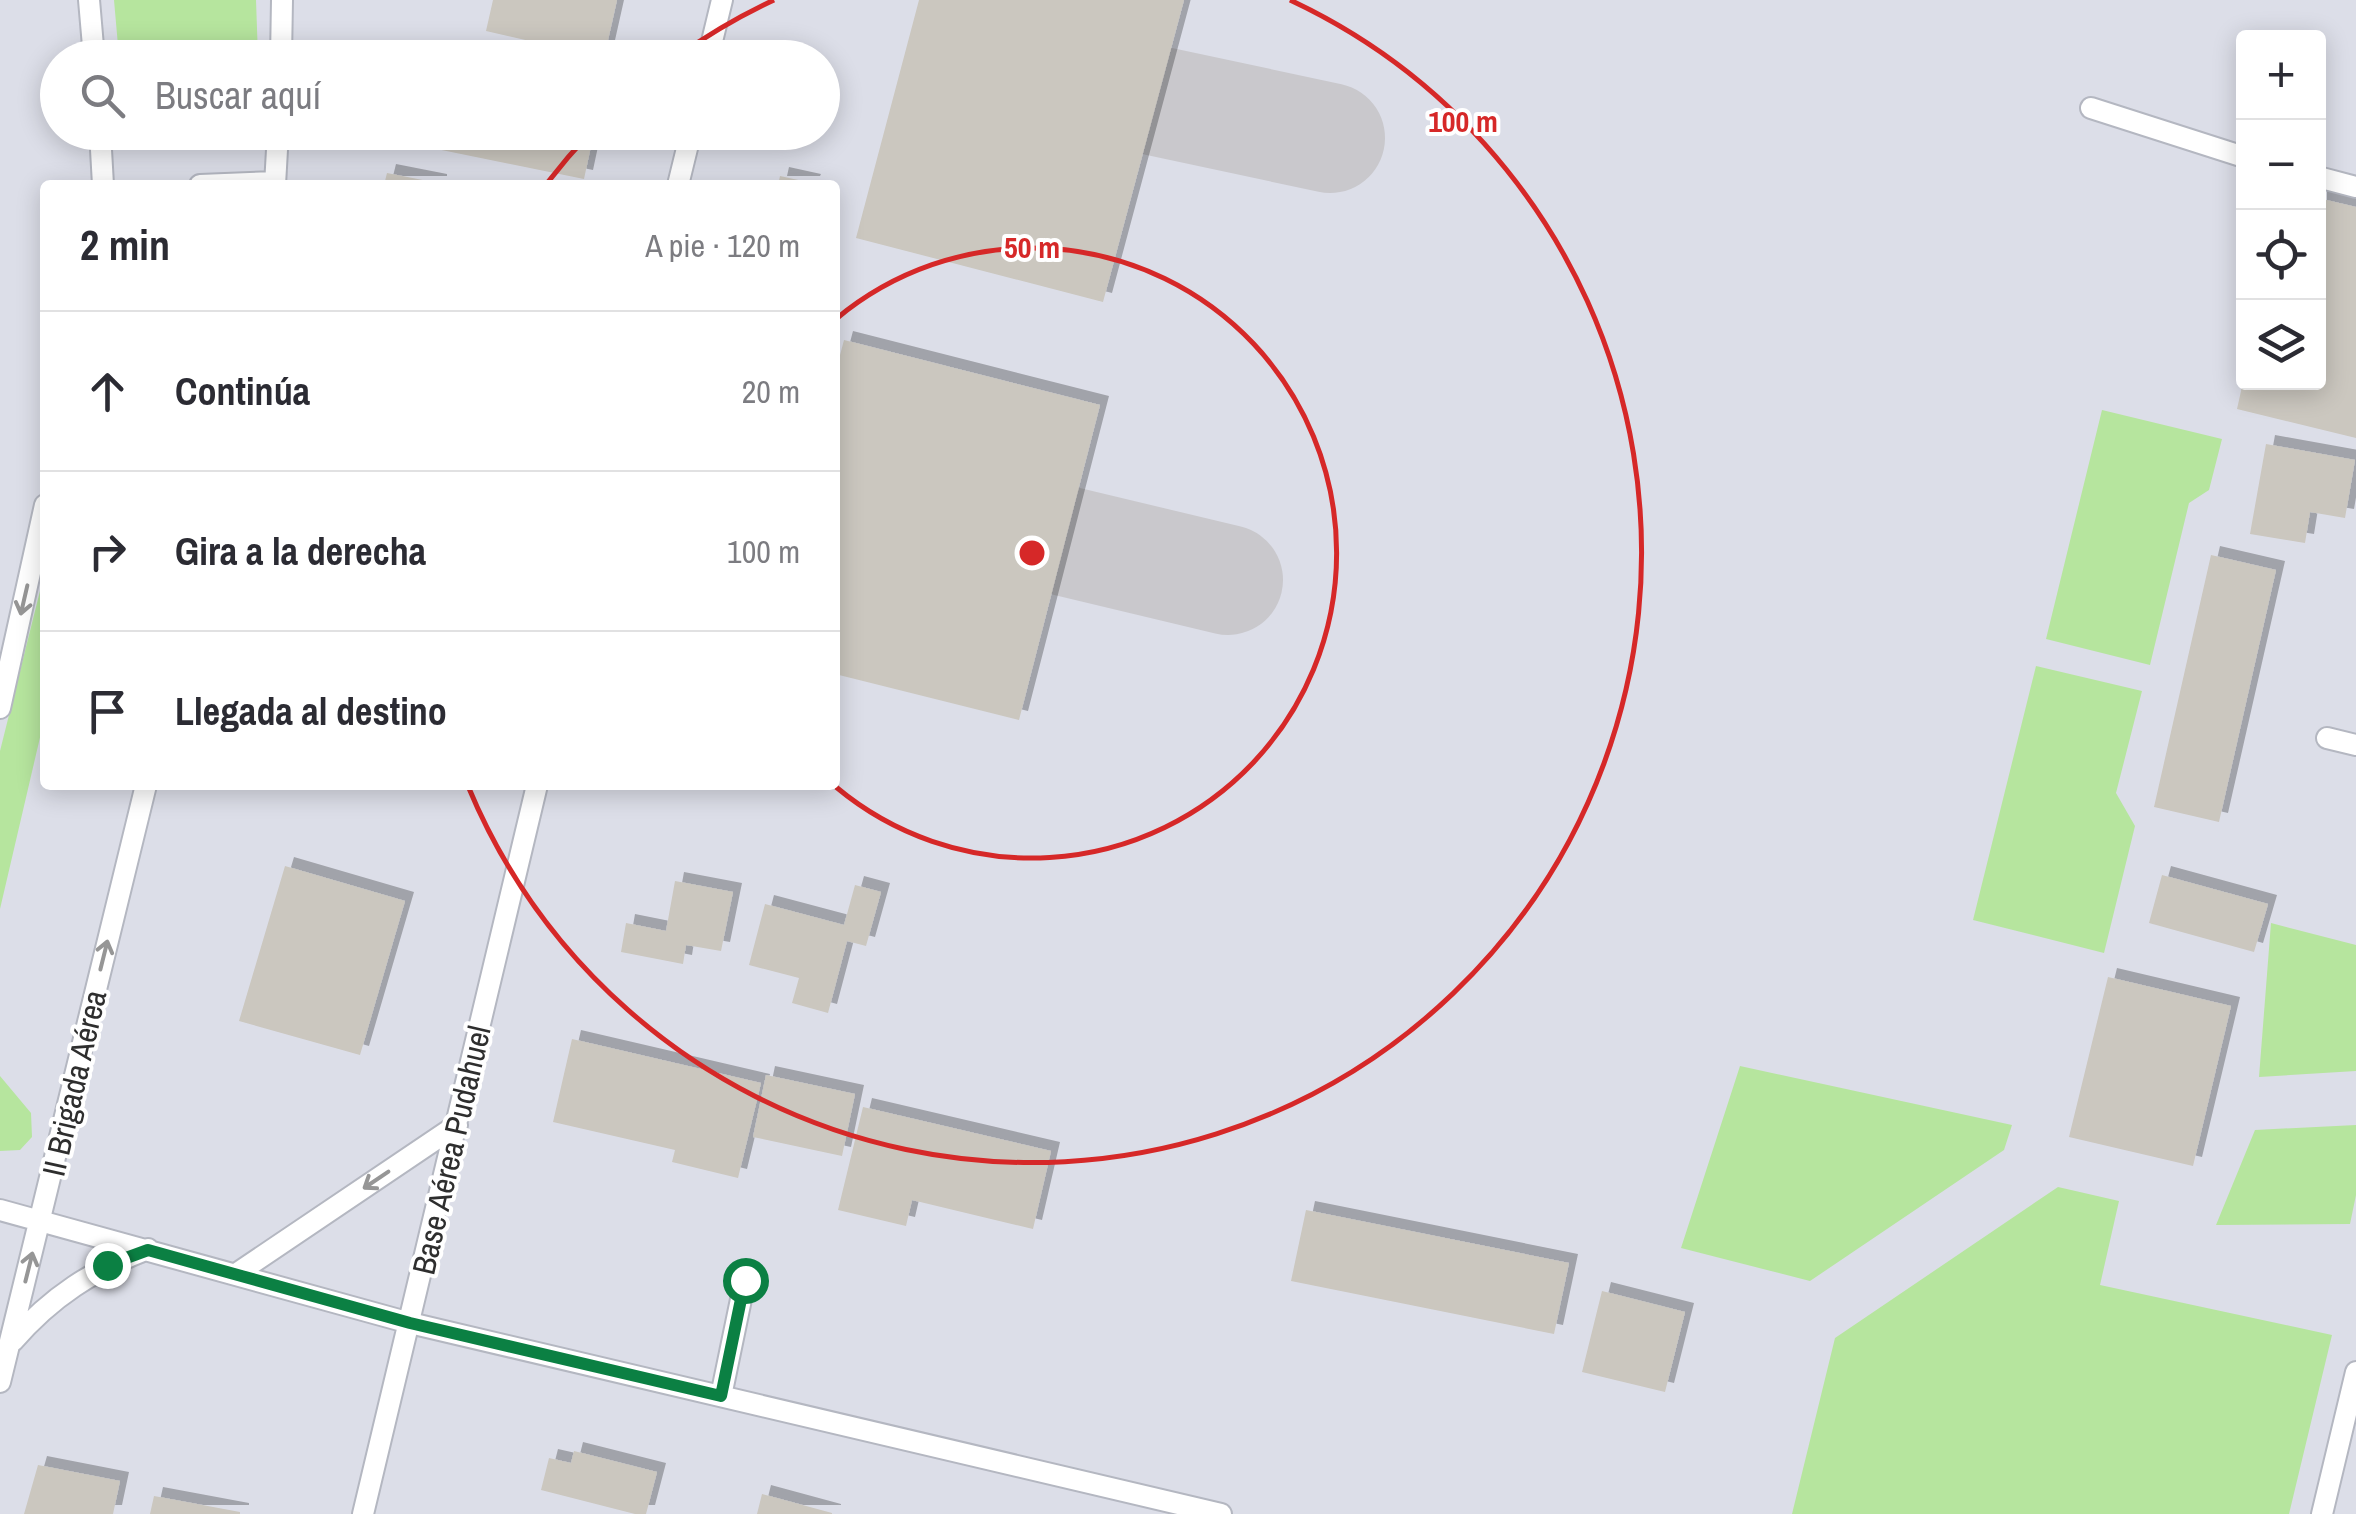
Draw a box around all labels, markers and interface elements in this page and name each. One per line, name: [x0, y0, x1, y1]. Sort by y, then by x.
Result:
map controls: [2236, 30, 2326, 390]
button: +: [2236, 30, 2326, 120]
search box: [40, 40, 840, 150]
icon: search: [75, 68, 130, 123]
text: Buscar aquí: [155, 70, 321, 121]
text: 100 m: [1428, 101, 1498, 141]
button: −: [2236, 120, 2326, 210]
button: locate: [2236, 210, 2326, 300]
text: 2 min: [80, 217, 170, 273]
text: A pie · 120 m: [645, 224, 800, 267]
text: 50 m: [1004, 227, 1060, 267]
button: layers: [2236, 300, 2326, 390]
icon: ahead: [80, 364, 135, 419]
text: Continúa: [175, 366, 310, 417]
text: 20 m: [742, 370, 800, 413]
icon: right: [80, 524, 135, 579]
text: Gira a la derecha: [175, 526, 426, 577]
text: 100 m: [727, 530, 800, 573]
centre of rings: [1014, 535, 1050, 571]
one-way arrow: [14, 583, 32, 615]
icon: arrive: [80, 684, 135, 739]
text: Llegada al destino: [175, 686, 447, 737]
one-way arrow: [96, 940, 115, 971]
street label: II Brigada Aérea: [32, 985, 116, 1180]
street label: Base Aérea Pudahuel: [401, 1021, 501, 1279]
one-way arrow: [363, 1169, 391, 1190]
route end: [85, 1243, 131, 1289]
one-way arrow: [21, 1252, 39, 1284]
route start: [723, 1258, 769, 1304]

